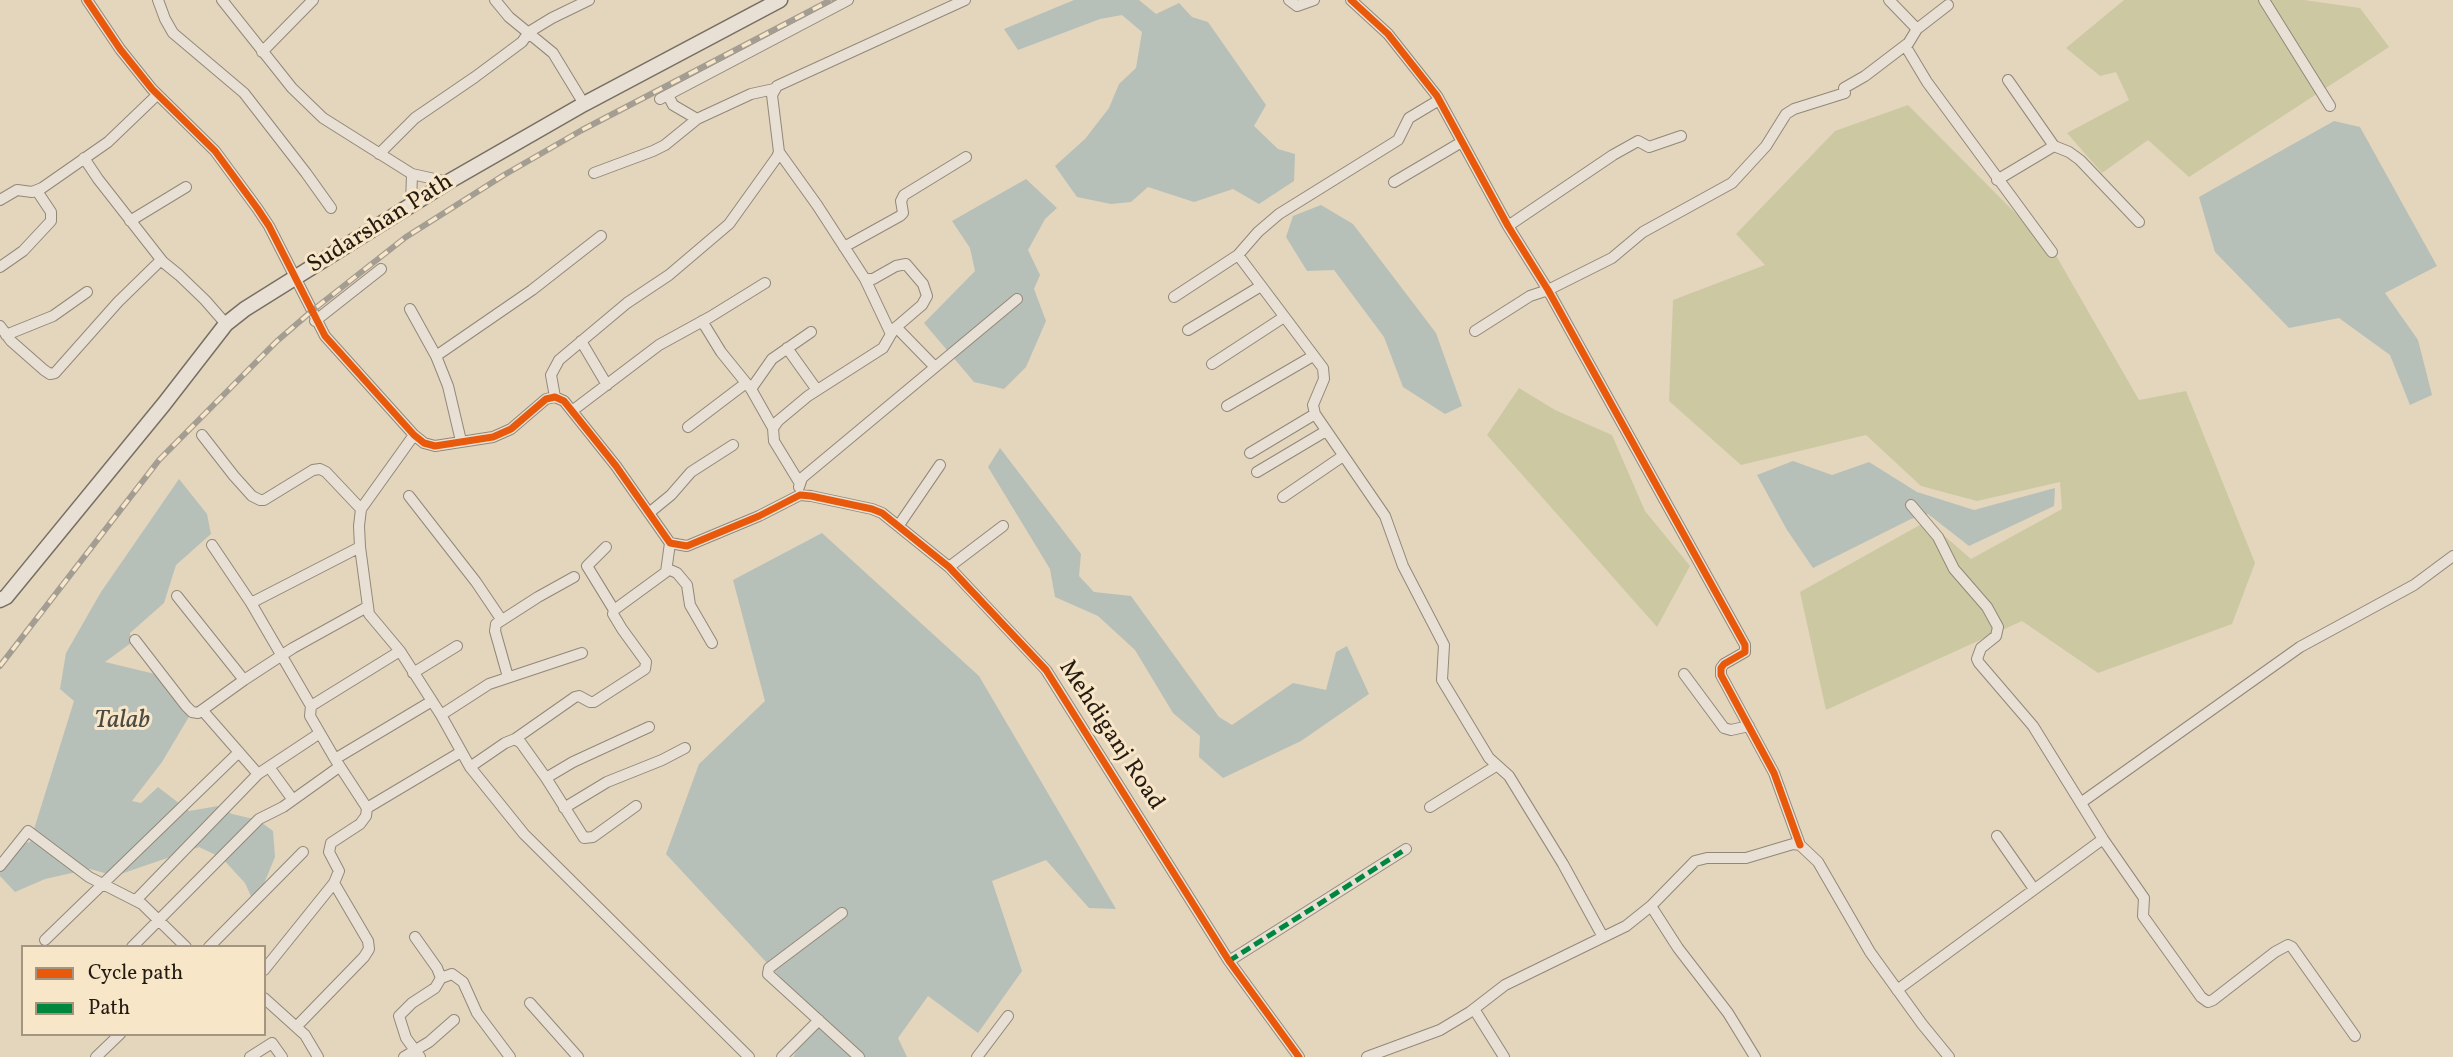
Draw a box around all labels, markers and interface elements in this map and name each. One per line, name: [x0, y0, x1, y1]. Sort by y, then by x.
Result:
street label: Sudarshan Path: [303, 169, 459, 281]
street label: Mehdiganj Road: [1051, 656, 1169, 816]
water label: Talab: [94, 706, 150, 738]
legend: [21, 945, 266, 1036]
text: Cycle path: [88, 959, 183, 988]
text: Path: [88, 994, 130, 1023]

